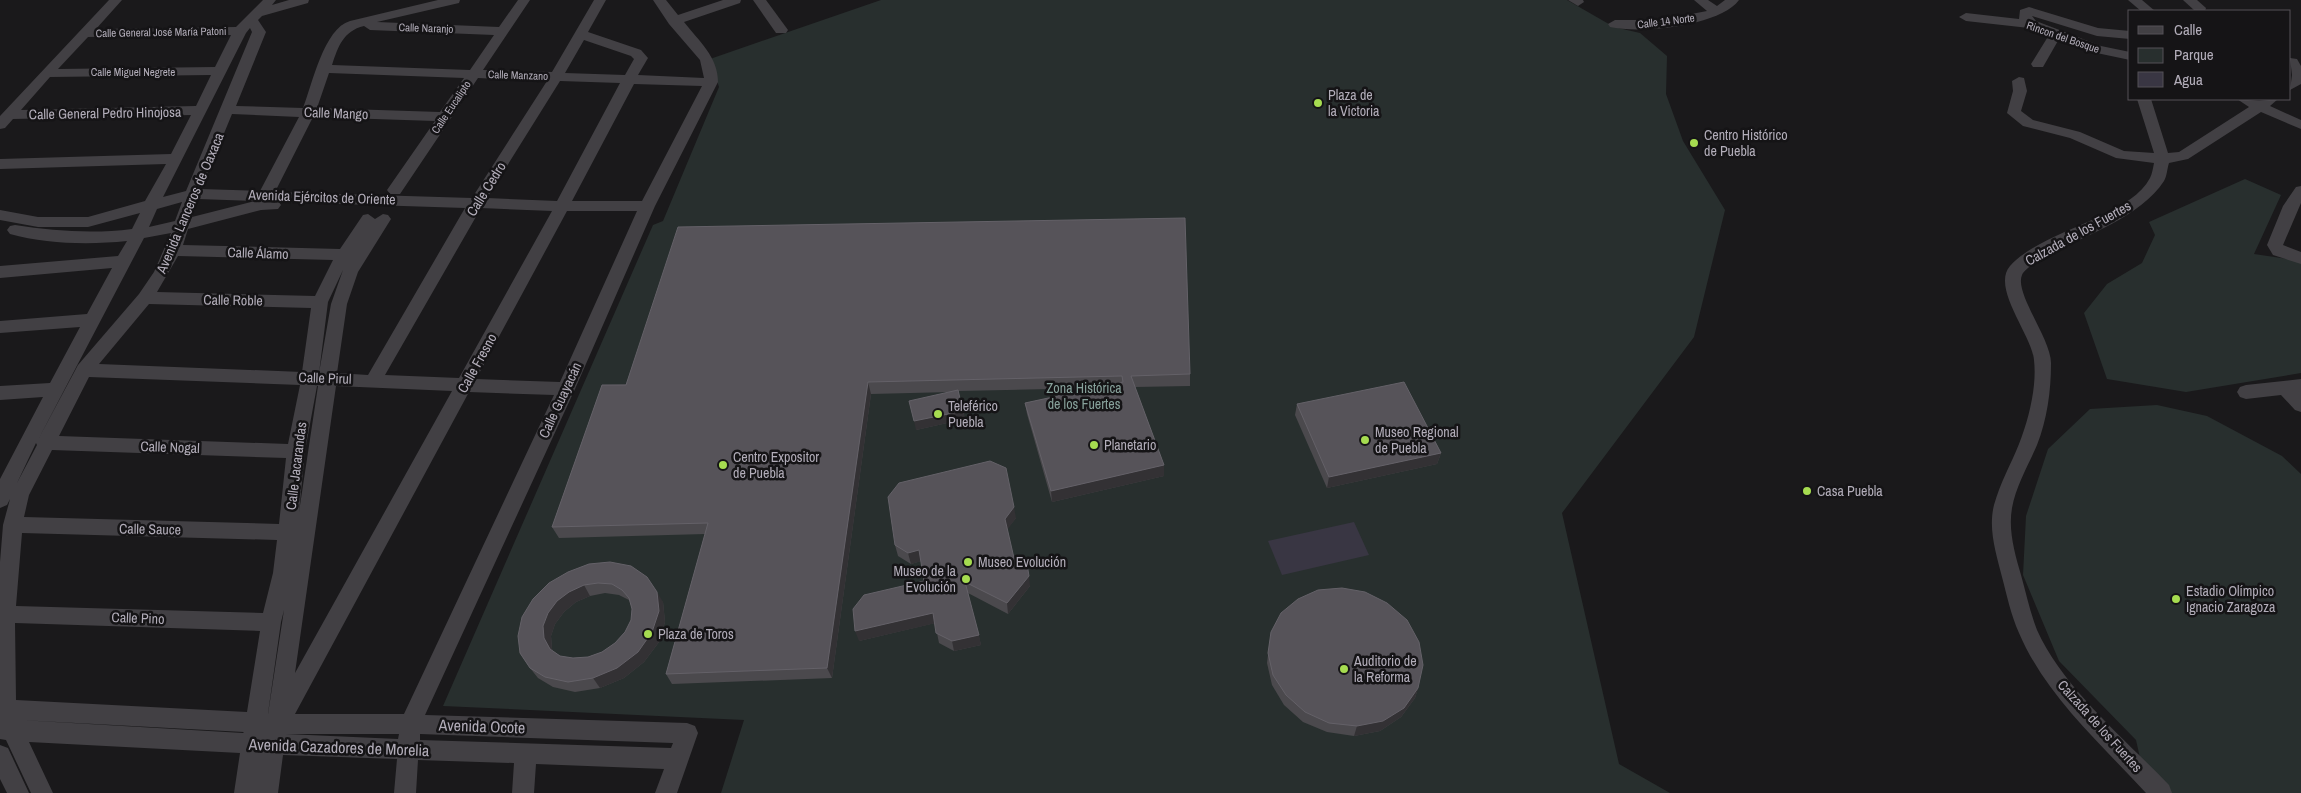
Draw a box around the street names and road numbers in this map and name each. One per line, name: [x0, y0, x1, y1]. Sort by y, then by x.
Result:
street label: Calle 14 Norte: [1637, 11, 1695, 31]
street label: Rincon del Bosque: [2025, 18, 2101, 56]
street label: Calle Naranjo: [398, 20, 454, 36]
street label: Calle General José María Patoni: [95, 24, 227, 40]
street label: Calle Miguel Negrete: [91, 65, 175, 79]
street label: Calle Manzano: [488, 67, 548, 83]
street label: Calle Eucalipto: [428, 78, 474, 136]
street label: Calle General Pedro Hinojosa: [29, 103, 182, 123]
street label: Calle Mango: [303, 103, 369, 123]
street label: Avenida Lanceros de Oaxaca: [152, 129, 228, 277]
street label: Calle Cedro: [462, 159, 510, 219]
street label: Avenida Ejércitos de Oriente: [247, 185, 396, 209]
street label: Calzada de los Fuertes: [2022, 196, 2134, 269]
street label: Calle Álamo: [227, 243, 289, 263]
street label: Calle Roble: [203, 290, 263, 310]
street label: Calle Fresno: [453, 330, 501, 396]
street label: Calle Guayacán: [535, 359, 585, 441]
street label: Calle Pirul: [298, 368, 352, 388]
street label: Calle Jacarandas: [282, 421, 310, 511]
street label: Calle Nogal: [140, 437, 200, 457]
street label: Calle Sauce: [119, 519, 181, 539]
street label: Calle Pino: [111, 608, 165, 628]
street label: Calzada de los Fuertes: [2054, 676, 2146, 776]
street label: Avenida Ocote: [437, 713, 526, 739]
street label: Avenida Cazadores de Morelia: [247, 733, 430, 761]

